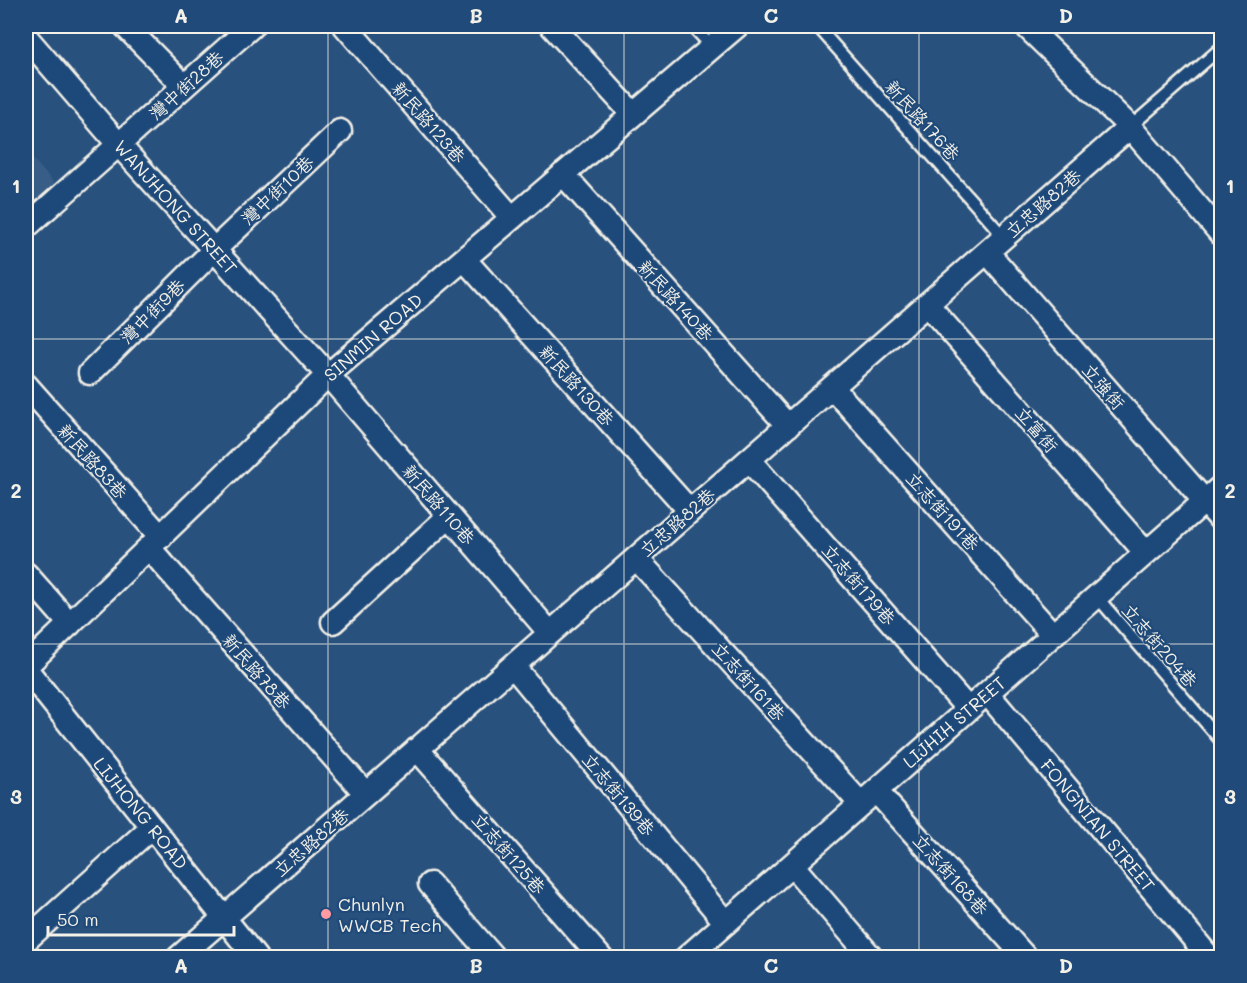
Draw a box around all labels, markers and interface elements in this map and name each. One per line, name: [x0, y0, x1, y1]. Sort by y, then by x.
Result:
text: A: [174, 2, 188, 28]
text: B: [469, 2, 483, 28]
text: C: [764, 2, 779, 28]
text: D: [1059, 2, 1073, 28]
street label: 灣中街28巷: [143, 45, 229, 125]
street label: 新民路176巷: [880, 74, 966, 166]
street label: 新民路123巷: [387, 76, 471, 168]
street label: WANJHONG STREET: [109, 135, 243, 279]
street label: 灣中街10巷: [235, 150, 319, 230]
street label: 立忠路82巷: [1000, 163, 1086, 243]
text: 1: [12, 172, 20, 198]
text: 1: [1226, 172, 1234, 198]
street label: 新民路140巷: [633, 254, 719, 346]
street label: 灣中街9巷: [114, 273, 190, 349]
street label: SINMIN ROAD: [319, 288, 427, 386]
street label: 新民路130巷: [534, 339, 620, 431]
street label: 立強街: [1077, 358, 1131, 414]
street label: 立富街: [1010, 401, 1064, 457]
street label: 新民路83巷: [53, 418, 133, 504]
street label: 新民路110巷: [397, 459, 481, 549]
street label: 立志街191巷: [901, 466, 985, 556]
text: 2: [10, 477, 22, 503]
text: 2: [1224, 477, 1236, 503]
street label: 立忠路82巷: [634, 482, 720, 562]
street label: 立志街179巷: [817, 538, 901, 630]
street label: 立志街204巷: [1117, 598, 1203, 692]
street label: 新民路78巷: [217, 628, 297, 714]
street label: 立志街161巷: [707, 636, 791, 726]
street label: LIJHIH STREET: [897, 671, 1011, 773]
street label: 立志街139巷: [577, 748, 661, 840]
street label: LIJHONG ROAD: [88, 752, 194, 874]
street label: FONGNIAN STREET: [1035, 754, 1161, 896]
text: 3: [10, 783, 22, 809]
text: 3: [1224, 783, 1236, 809]
street label: 立忠路82巷: [268, 802, 354, 882]
street label: 立志街125巷: [467, 807, 551, 899]
street label: 立志街168巷: [908, 828, 994, 920]
place label: Chunlyn WWCB Tech: [338, 892, 441, 937]
scale bar: [48, 899, 234, 937]
text: 50 m: [57, 907, 99, 931]
marker: Chunlyn WWCB Tech: [319, 907, 333, 921]
text: A: [174, 952, 188, 978]
text: B: [469, 952, 483, 978]
text: C: [764, 952, 779, 978]
text: D: [1059, 952, 1073, 978]

